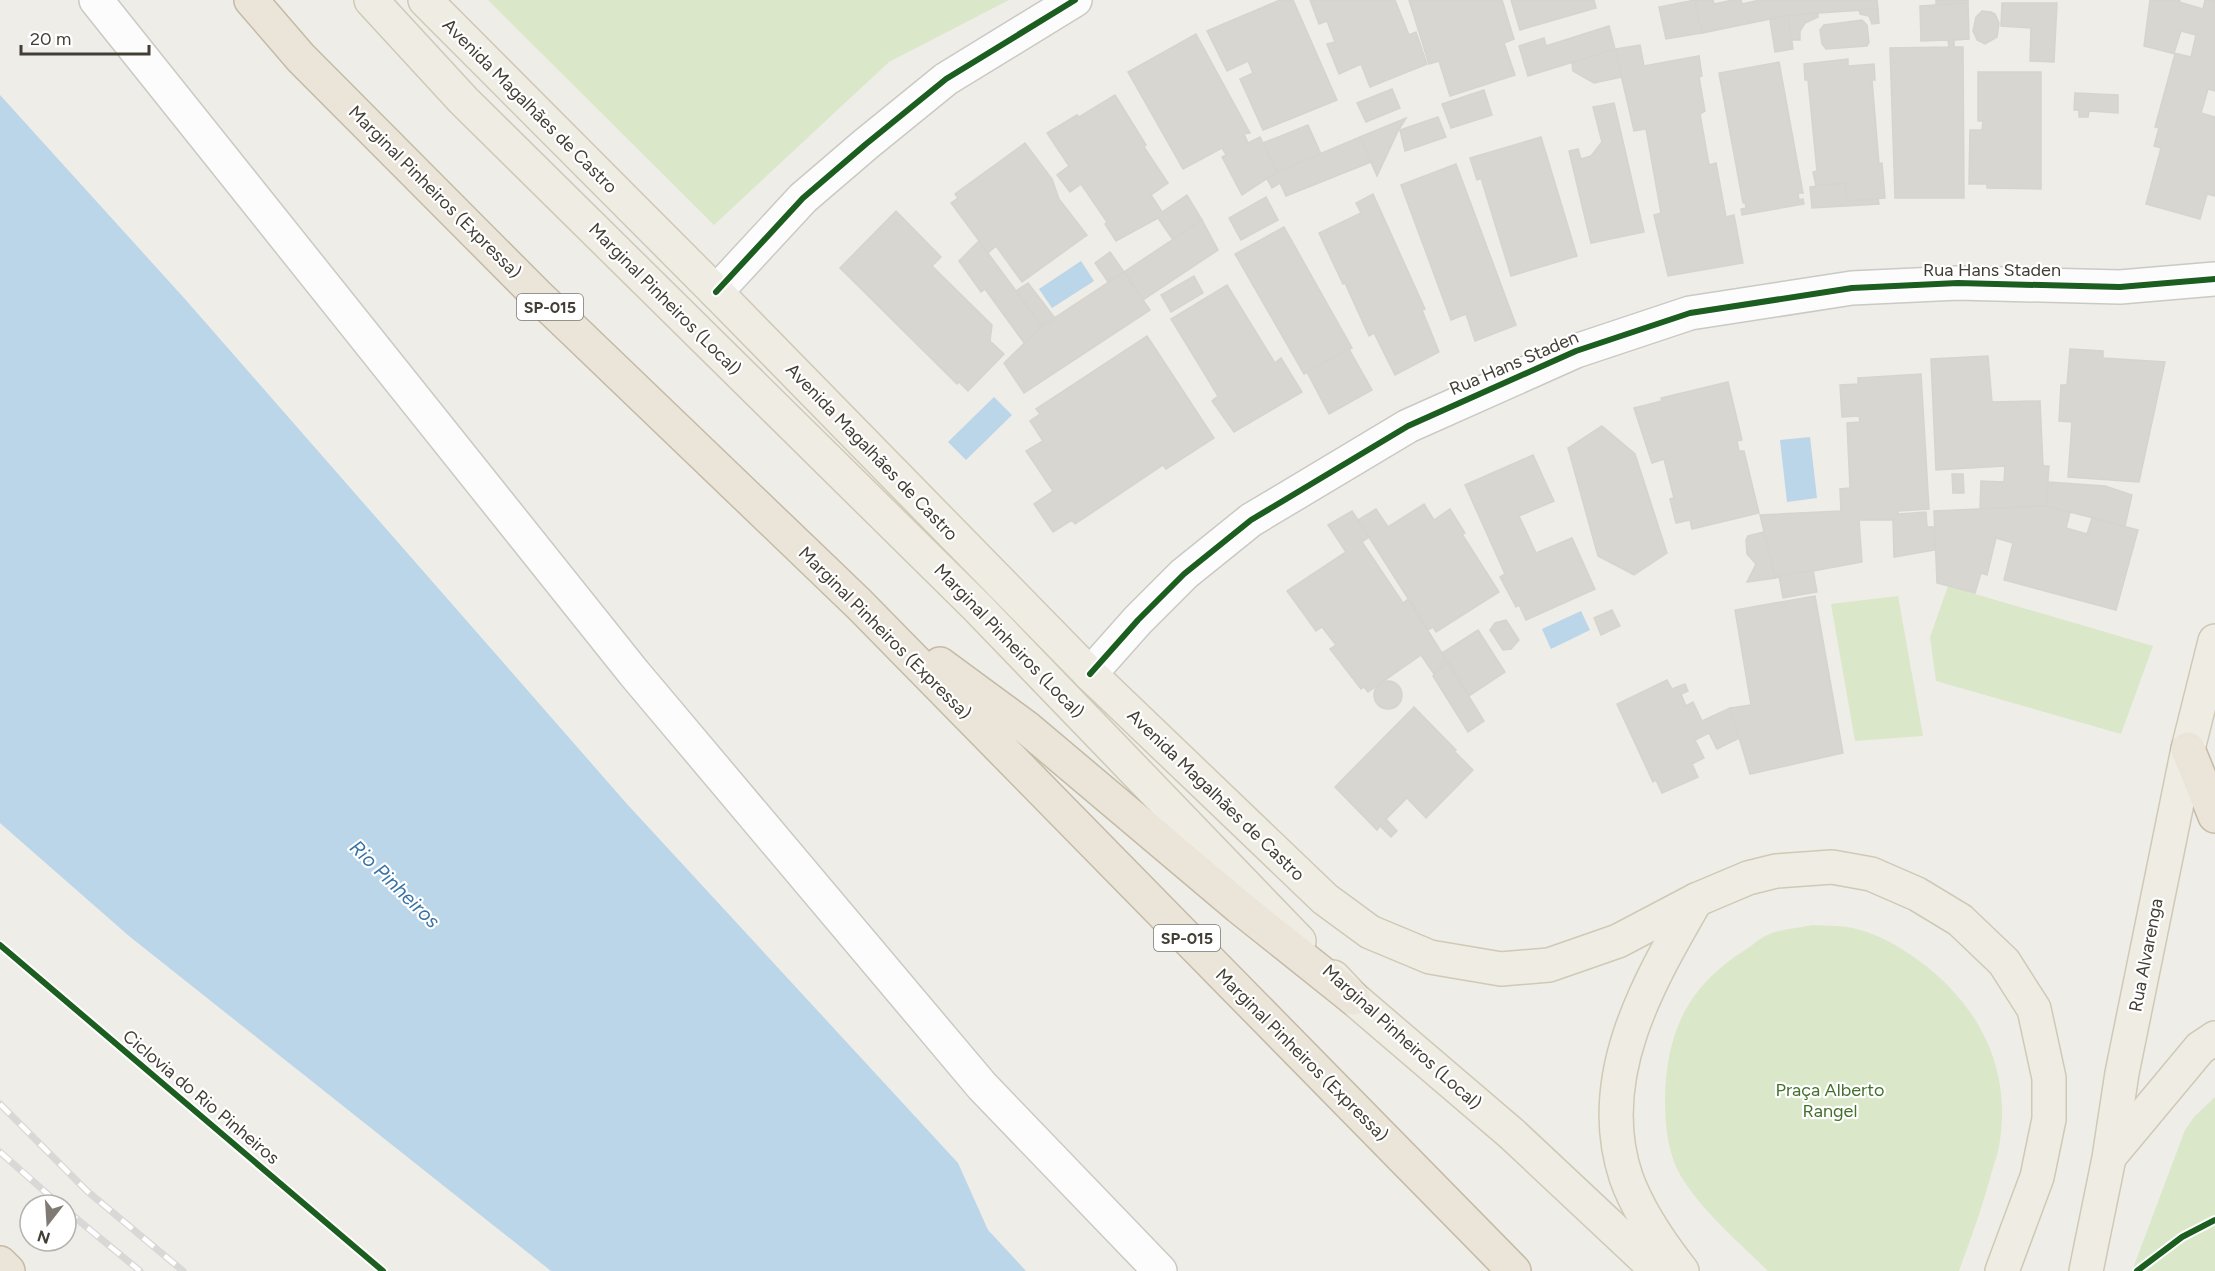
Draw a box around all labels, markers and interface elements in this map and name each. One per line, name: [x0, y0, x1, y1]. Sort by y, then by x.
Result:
street label: Avenida Magalhães de Castro: [438, 14, 622, 198]
scale bar: [21, 18, 148, 56]
text: 20 m: [30, 28, 71, 50]
street label: Marginal Pinheiros (Expressa): [344, 101, 526, 283]
street label: Marginal Pinheiros (Local): [584, 218, 746, 380]
street label: Rua Hans Staden: [1923, 259, 2061, 281]
road number: SP-015: [517, 294, 583, 320]
street label: Rua Hans Staden: [1446, 326, 1582, 400]
street label: Avenida Magalhães de Castro: [781, 359, 963, 545]
street label: Marginal Pinheiros (Expressa): [794, 542, 976, 724]
street label: Marginal Pinheiros (Local): [929, 559, 1089, 723]
street label: Avenida Magalhães de Castro: [1123, 704, 1309, 886]
water label: Rio Pinheiros: [345, 835, 445, 933]
street label: Rua Alvarenga: [2124, 896, 2168, 1014]
road number: SP-015: [1154, 925, 1220, 951]
street label: Marginal Pinheiros (Local): [1318, 960, 1486, 1114]
street label: Marginal Pinheiros (Expressa): [1211, 964, 1393, 1146]
street label: Ciclovia do Rio Pinheiros: [118, 1025, 284, 1169]
park label: Praça Alberto Rangel: [1776, 1079, 1884, 1122]
north arrow: [18, 1193, 78, 1253]
text: N: [35, 1226, 52, 1248]

